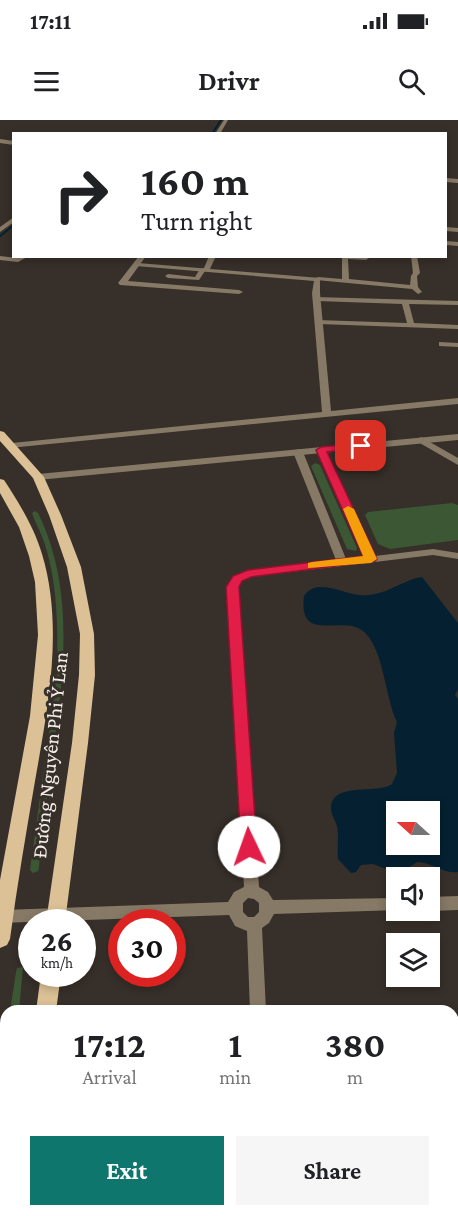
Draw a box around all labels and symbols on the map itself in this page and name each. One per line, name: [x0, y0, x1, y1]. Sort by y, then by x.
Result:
pin: [335, 420, 386, 471]
street label: Đường Nguyên Phi Ỷ Lan: [27, 651, 73, 859]
north arrow: [386, 801, 440, 855]
position arrow: [217, 815, 281, 879]
speed limit sign: 30: [108, 909, 186, 987]

